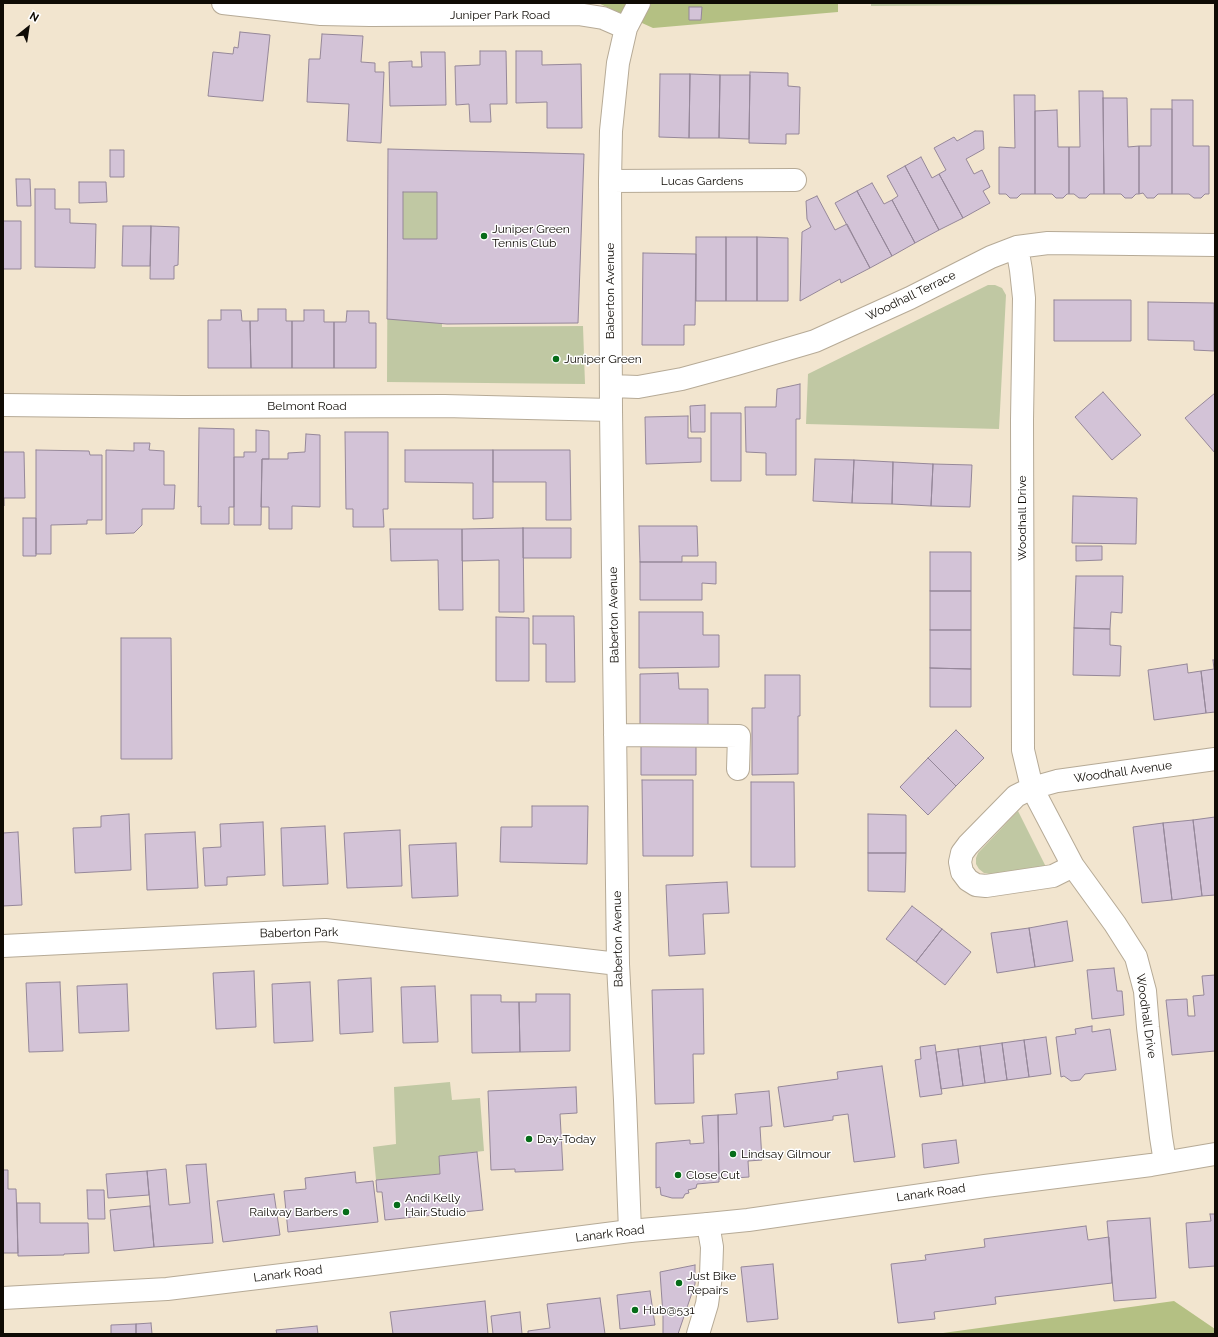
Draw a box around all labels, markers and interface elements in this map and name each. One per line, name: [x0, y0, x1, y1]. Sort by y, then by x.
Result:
north arrow: [8, 8, 48, 48]
street label: Juniper Park Road: [450, 8, 550, 22]
text: N: [27, 9, 41, 25]
street label: Lucas Gardens: [661, 174, 743, 188]
place label: Juniper Green Tennis Club: [492, 222, 570, 250]
marker: Juniper Green Tennis Club: [479, 231, 489, 241]
street label: Baberton Avenue: [603, 243, 617, 339]
street label: Woodhall Terrace: [864, 268, 958, 324]
place label: Juniper Green: [564, 352, 642, 366]
marker: Juniper Green: [551, 354, 561, 364]
street label: Belmont Road: [267, 399, 347, 413]
street label: Woodhall Drive: [1015, 475, 1029, 561]
street label: Baberton Avenue: [606, 567, 622, 663]
street label: Woodhall Avenue: [1073, 758, 1173, 786]
street label: Baberton Avenue: [610, 891, 626, 987]
street label: Baberton Park: [259, 925, 339, 941]
street label: Woodhall Drive: [1133, 973, 1159, 1059]
place label: Day-Today: [537, 1132, 596, 1146]
marker: Day-Today: [524, 1134, 534, 1144]
place label: Lindsay Gilmour: [741, 1147, 831, 1161]
marker: Lindsay Gilmour: [728, 1149, 738, 1159]
place label: Close Cut: [686, 1168, 740, 1182]
marker: Close Cut: [673, 1170, 683, 1180]
street label: Lanark Road: [896, 1181, 966, 1205]
place label: Andi Kelly Hair Studio: [405, 1191, 466, 1219]
marker: Andi Kelly Hair Studio: [392, 1200, 402, 1210]
place label: Railway Barbers: [249, 1205, 338, 1219]
marker: Railway Barbers: [341, 1207, 351, 1217]
street label: Lanark Road: [575, 1223, 645, 1245]
street label: Lanark Road: [253, 1263, 323, 1285]
place label: Just Bike Repairs: [687, 1269, 736, 1297]
marker: Just Bike Repairs: [674, 1278, 684, 1288]
place label: Hub@531: [643, 1303, 695, 1317]
marker: Hub@531: [630, 1305, 640, 1315]

